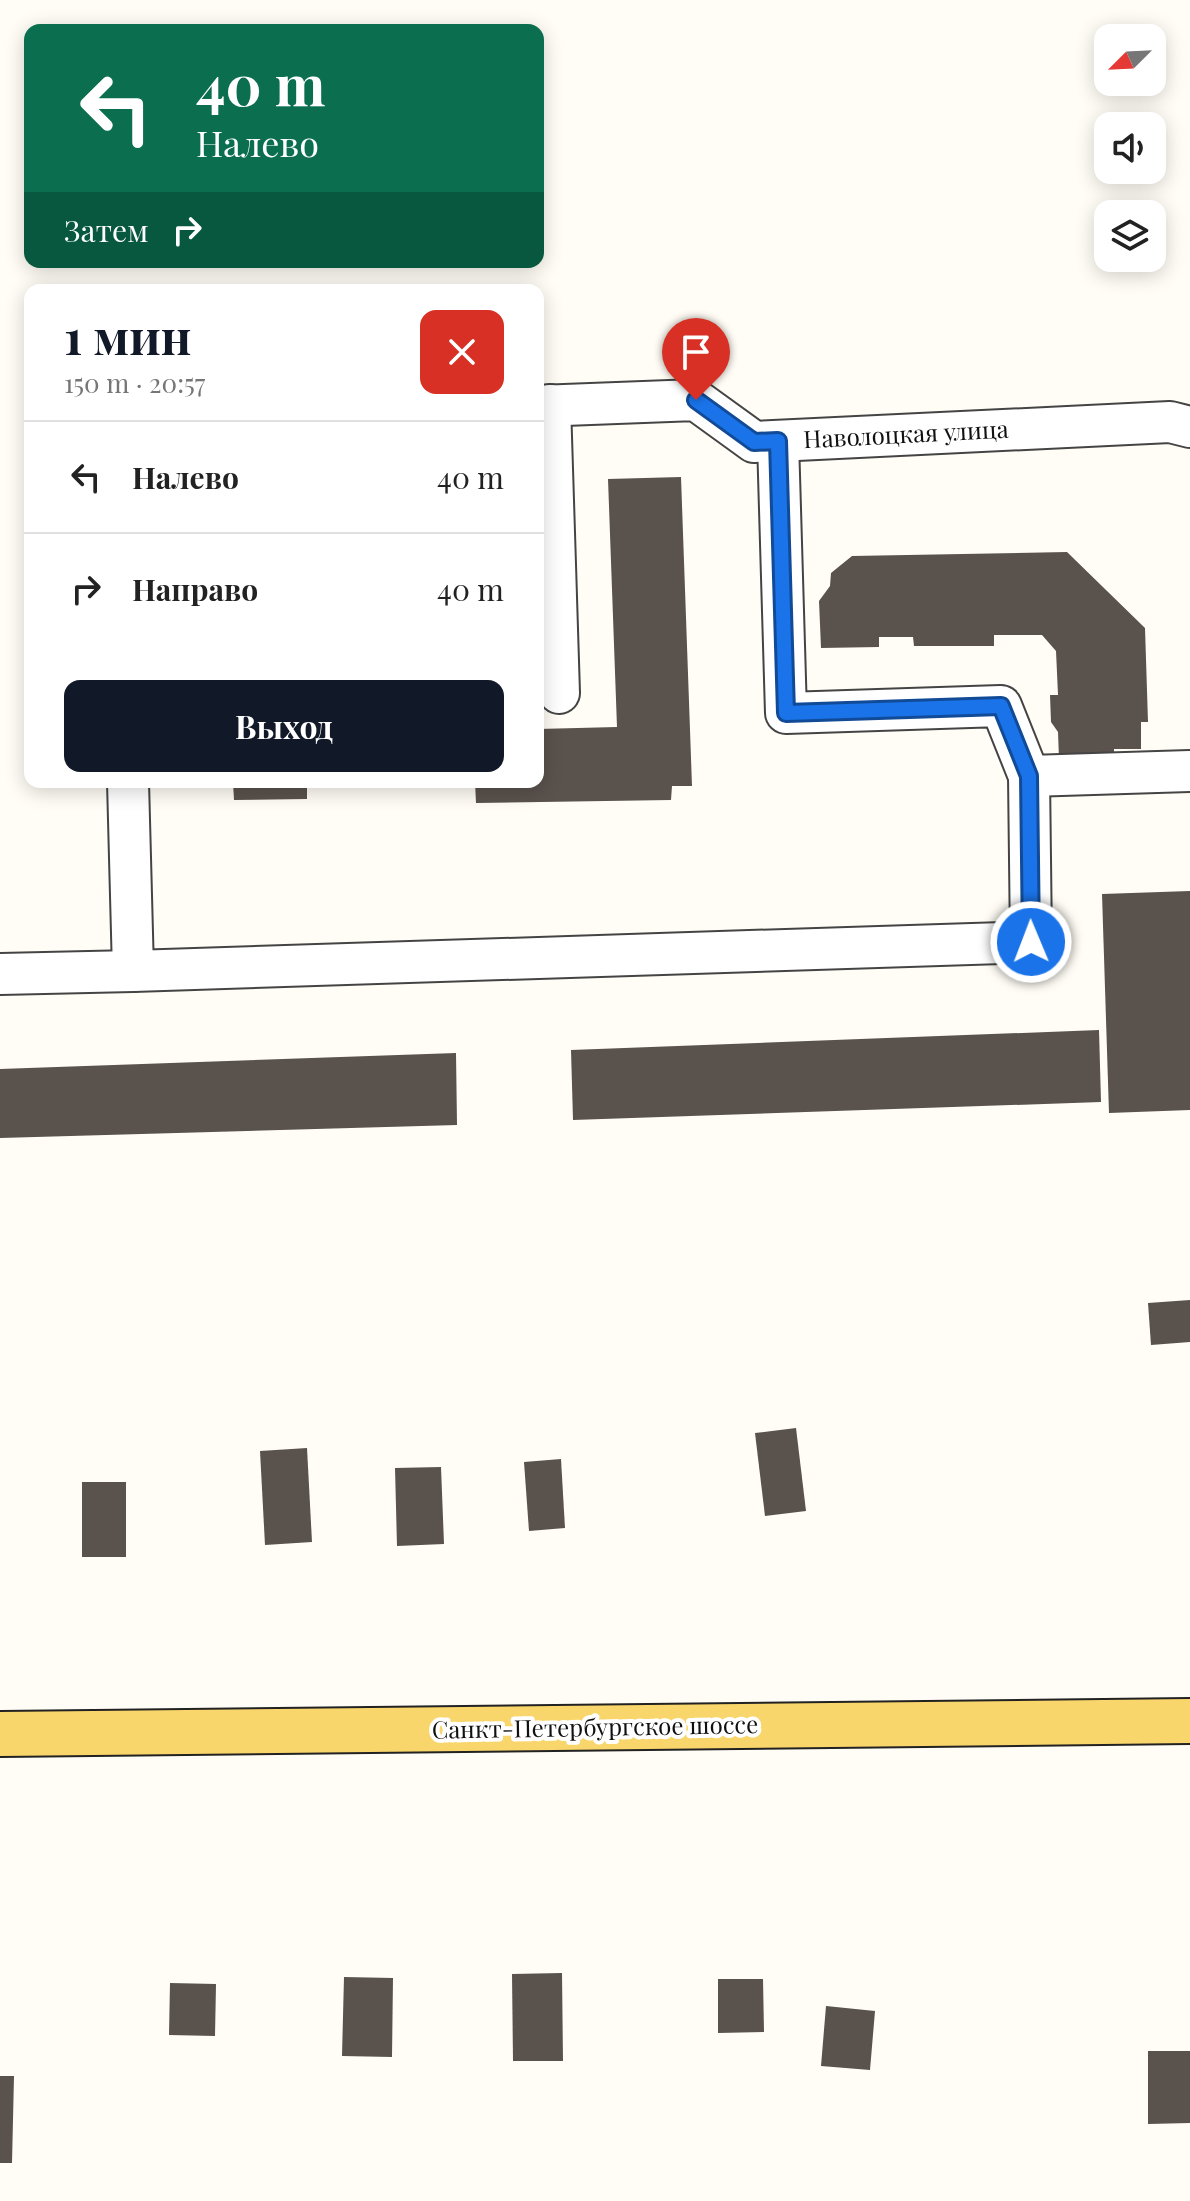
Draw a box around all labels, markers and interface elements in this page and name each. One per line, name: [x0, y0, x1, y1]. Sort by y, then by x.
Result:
north arrow: [1094, 24, 1166, 96]
map controls: [1094, 24, 1166, 272]
text: 40 m: [196, 46, 325, 121]
icon: left: [64, 56, 168, 160]
button: sound: [1094, 112, 1166, 184]
text: Налево: [196, 118, 319, 166]
button: layers: [1094, 200, 1166, 272]
icon: right: [165, 208, 209, 252]
text: Затем: [64, 210, 149, 250]
text: 1 мин: [64, 303, 191, 367]
button: close: [420, 310, 504, 394]
pin: [662, 318, 730, 400]
icon: arrive: [674, 330, 718, 374]
text: 150 m · 20:57: [64, 365, 205, 400]
street label: Наволоцкая улица: [803, 412, 1009, 454]
icon: left: [64, 455, 108, 499]
text: Налево: [132, 457, 239, 497]
text: 40 m: [437, 457, 504, 497]
icon: right: [64, 567, 108, 611]
text: Направо: [132, 569, 258, 609]
text: 40 m: [437, 569, 504, 609]
button: Выход: [64, 680, 504, 772]
position arrow: [989, 900, 1073, 984]
street label: Санкт-Петербургское шоссе: [431, 1707, 758, 1745]

